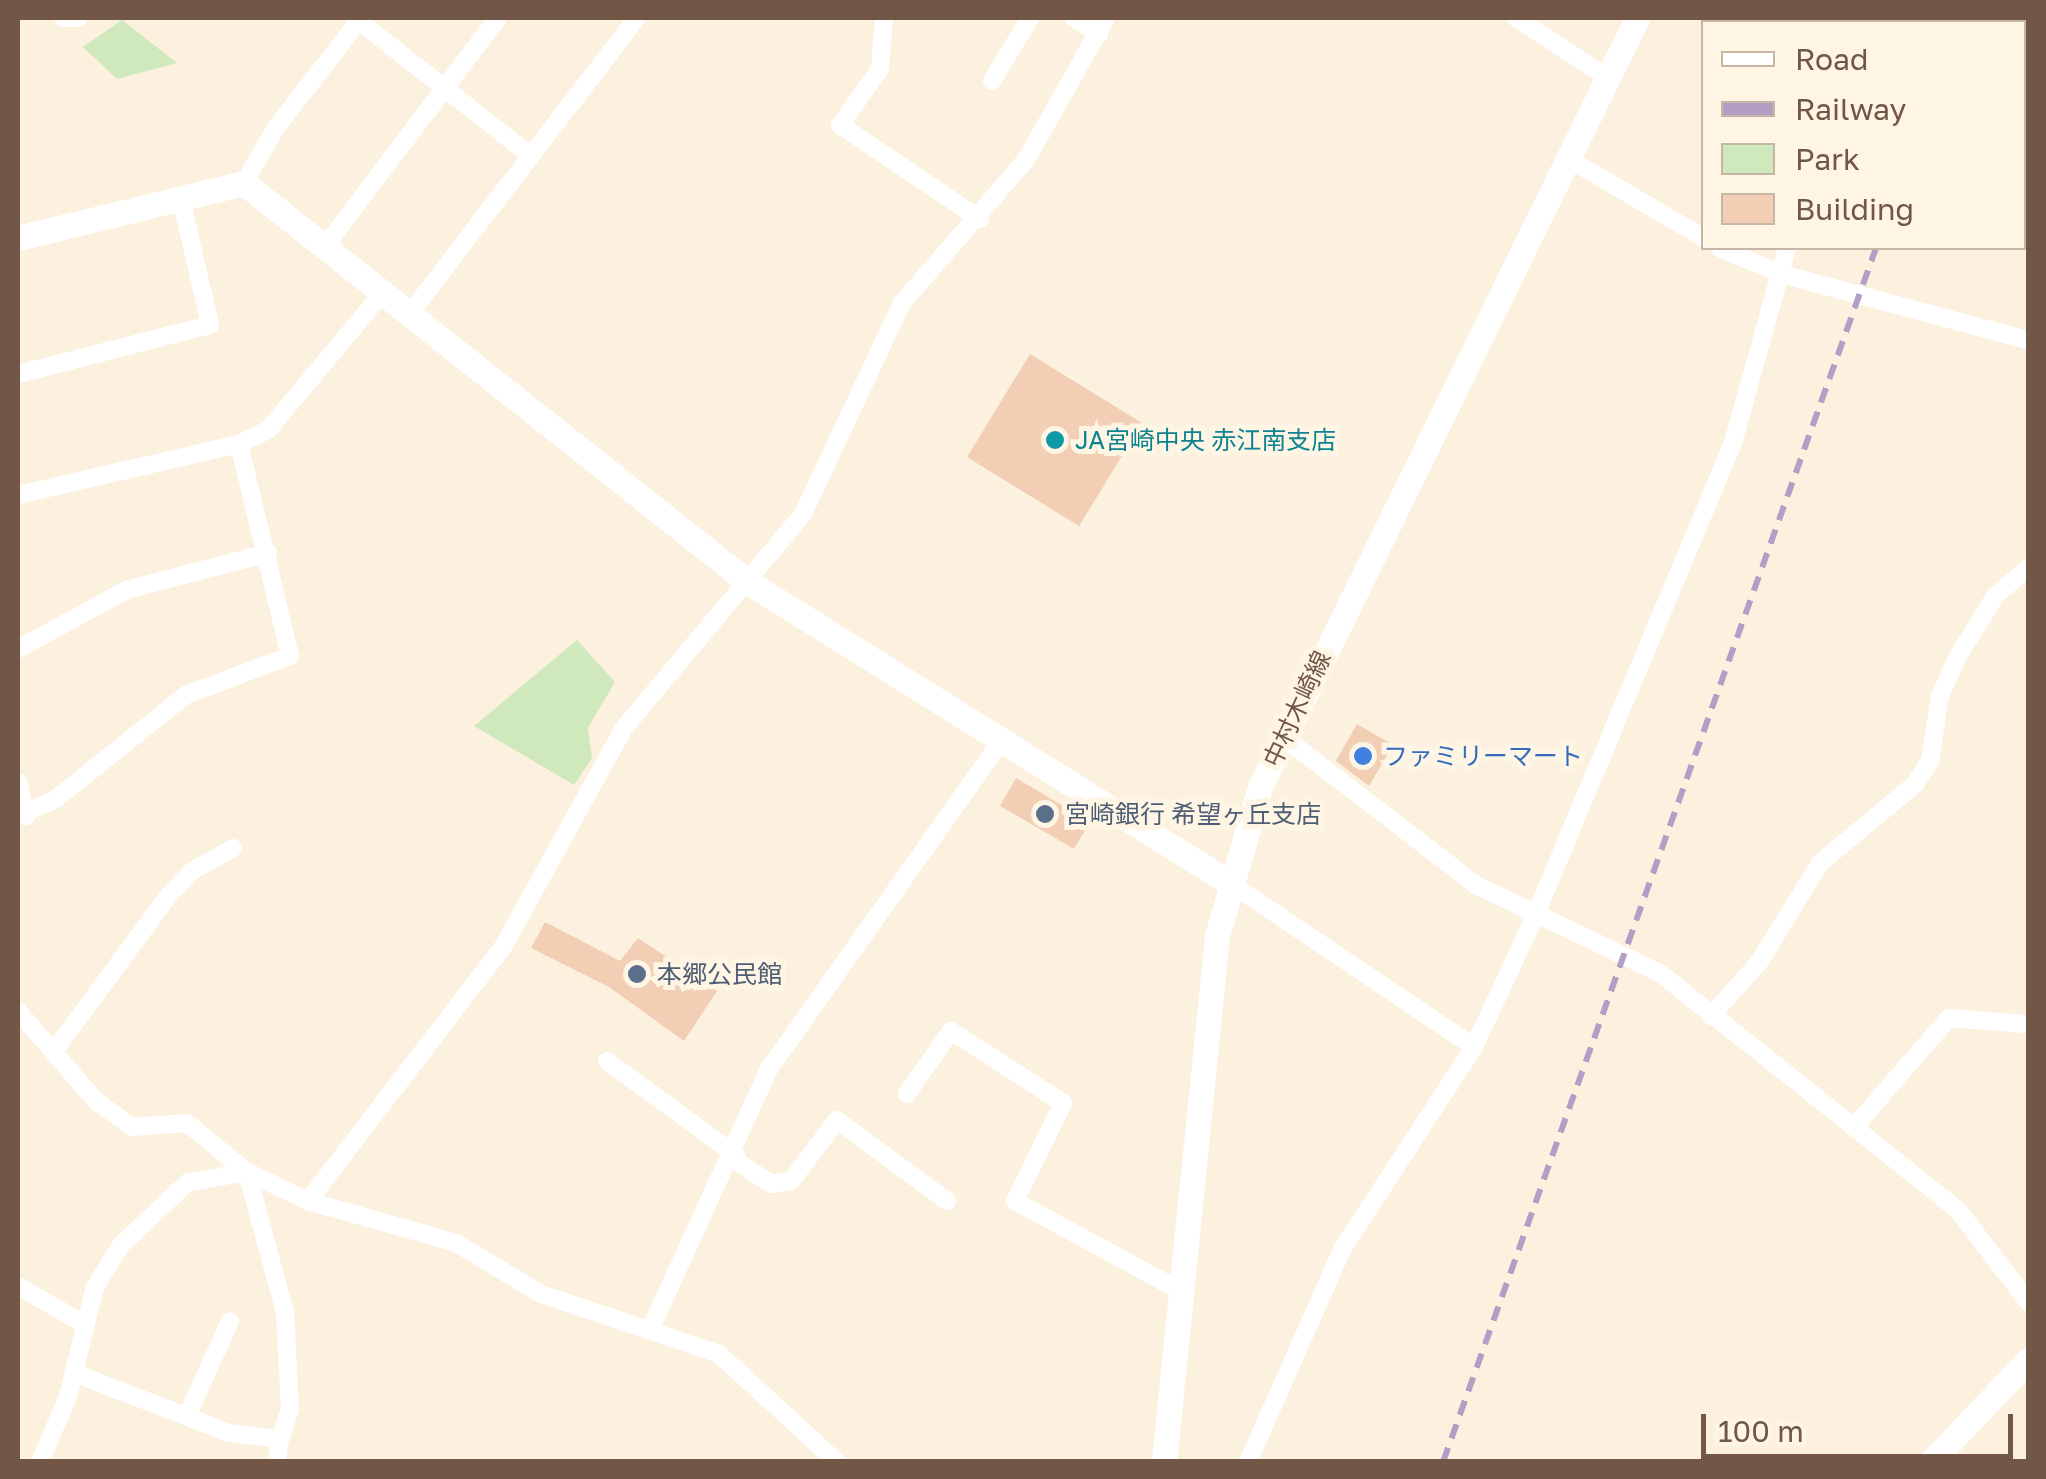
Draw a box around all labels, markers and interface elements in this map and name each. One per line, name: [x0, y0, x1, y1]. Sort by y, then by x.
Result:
legend: [1701, 20, 2026, 250]
text: Road: [1795, 41, 1869, 77]
text: Railway: [1795, 91, 1906, 127]
text: Park: [1795, 141, 1860, 177]
text: Building: [1795, 191, 1914, 227]
place label: JA宮崎中央 赤江南支店: [1075, 425, 1336, 455]
marker: JA宮崎中央 赤江南支店: [1044, 429, 1066, 451]
street label: 中村木崎線: [1257, 646, 1337, 772]
place label: ファミリーマート: [1383, 741, 1583, 771]
marker: ファミリーマート: [1352, 745, 1374, 767]
place label: 宮崎銀行 希望ヶ丘支店: [1065, 799, 1321, 829]
marker: 宮崎銀行 希望ヶ丘支店: [1034, 803, 1056, 825]
place label: 本郷公民館: [657, 959, 782, 989]
marker: 本郷公民館: [626, 963, 648, 985]
scale bar: [1706, 1394, 2018, 1456]
text: 100 m: [1718, 1413, 1804, 1449]

